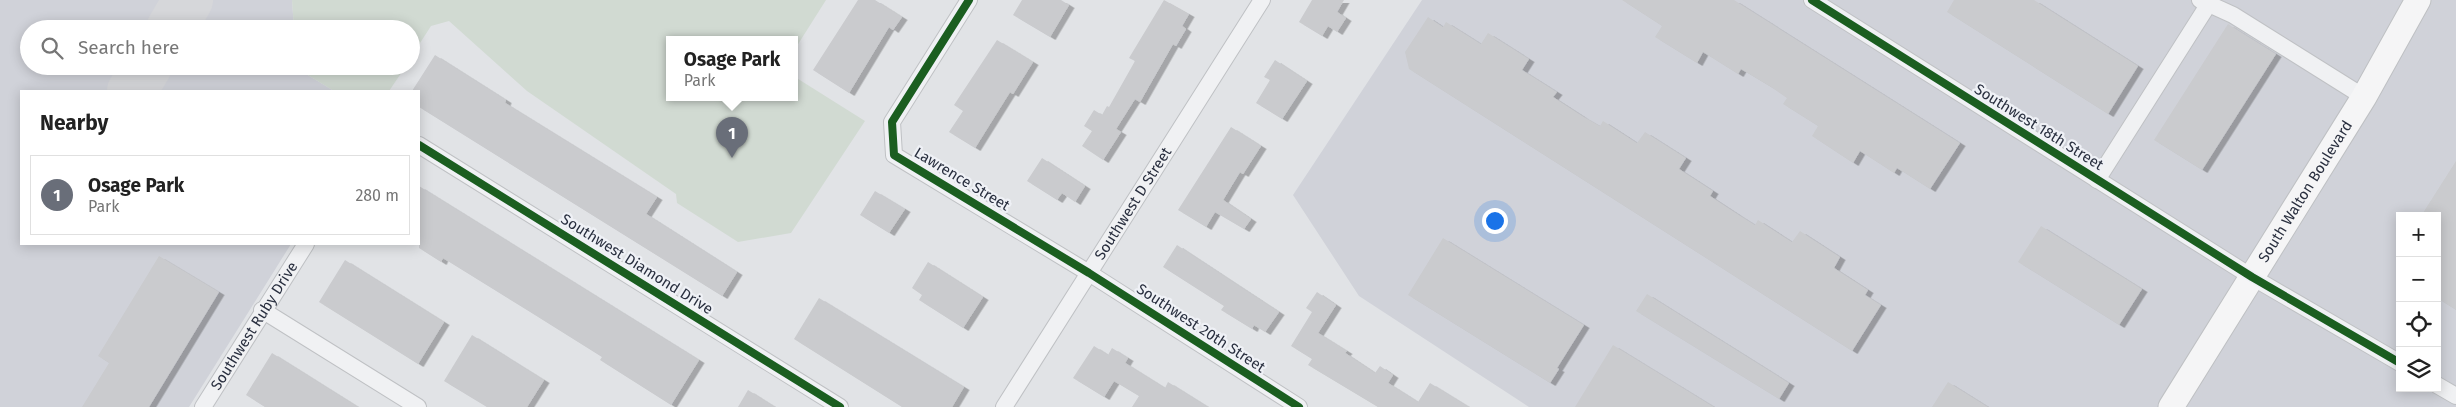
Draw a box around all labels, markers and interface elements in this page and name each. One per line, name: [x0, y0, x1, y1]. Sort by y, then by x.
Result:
search box: [20, 20, 420, 75]
icon: search: [38, 34, 66, 62]
text: Search here: [78, 36, 179, 59]
popup: [666, 36, 798, 101]
text: Osage Park: [684, 48, 780, 71]
text: Park: [684, 71, 715, 90]
street label: Southwest 18th Street: [1971, 80, 2107, 174]
text: Nearby: [40, 110, 108, 136]
pin: 1: [716, 117, 748, 158]
street label: South Walton Boulevard: [2254, 117, 2356, 266]
street label: Lawrence Street: [911, 143, 1013, 215]
street label: Southwest D Street: [1091, 143, 1176, 263]
text: Osage Park: [88, 174, 184, 197]
text: 1: [53, 186, 61, 205]
text: 280 m: [355, 186, 399, 205]
text: Park: [88, 197, 120, 216]
your location: [1482, 208, 1508, 234]
street label: Southwest Diamond Drive: [558, 210, 716, 318]
map controls: [2396, 212, 2441, 392]
button: +: [2396, 212, 2441, 257]
button: −: [2396, 257, 2441, 302]
street label: Southwest Ruby Drive: [207, 258, 302, 393]
street label: Southwest 20th Street: [1133, 280, 1269, 377]
button: locate: [2396, 302, 2441, 347]
button: layers: [2396, 347, 2441, 392]

